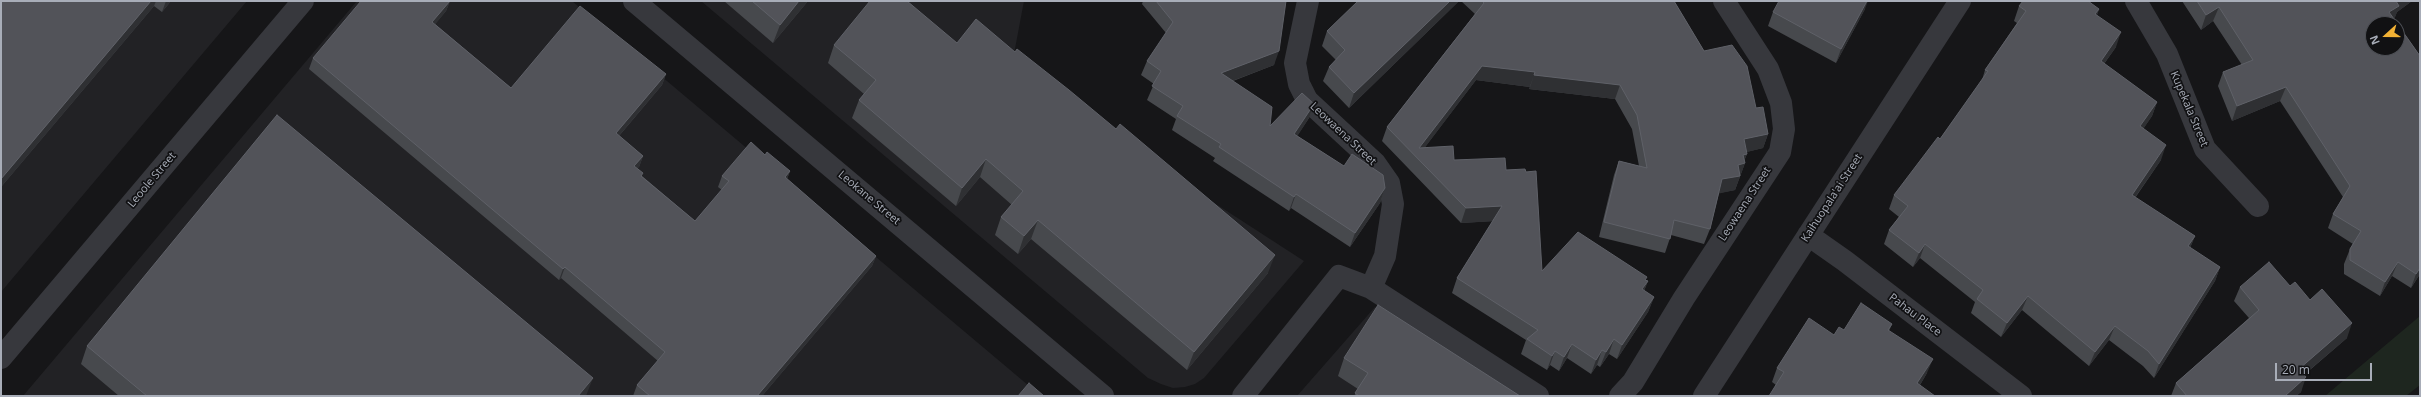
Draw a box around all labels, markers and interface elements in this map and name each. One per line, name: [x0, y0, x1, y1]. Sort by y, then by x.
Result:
north arrow: [2365, 16, 2405, 56]
text: N: [2366, 33, 2383, 47]
street label: Kupekala Street: [2167, 69, 2211, 149]
street label: Leowaena Street: [1307, 100, 1379, 168]
street label: Leoole Street: [125, 150, 179, 210]
street label: Kaihuopala'ai Street: [1799, 151, 1865, 245]
street label: Leowaena Street: [1716, 164, 1774, 244]
street label: Leokane Street: [835, 168, 903, 228]
street label: Pahau Place: [1886, 291, 1944, 339]
scale bar: [2277, 355, 2374, 381]
text: 20 m: [2282, 361, 2310, 378]

